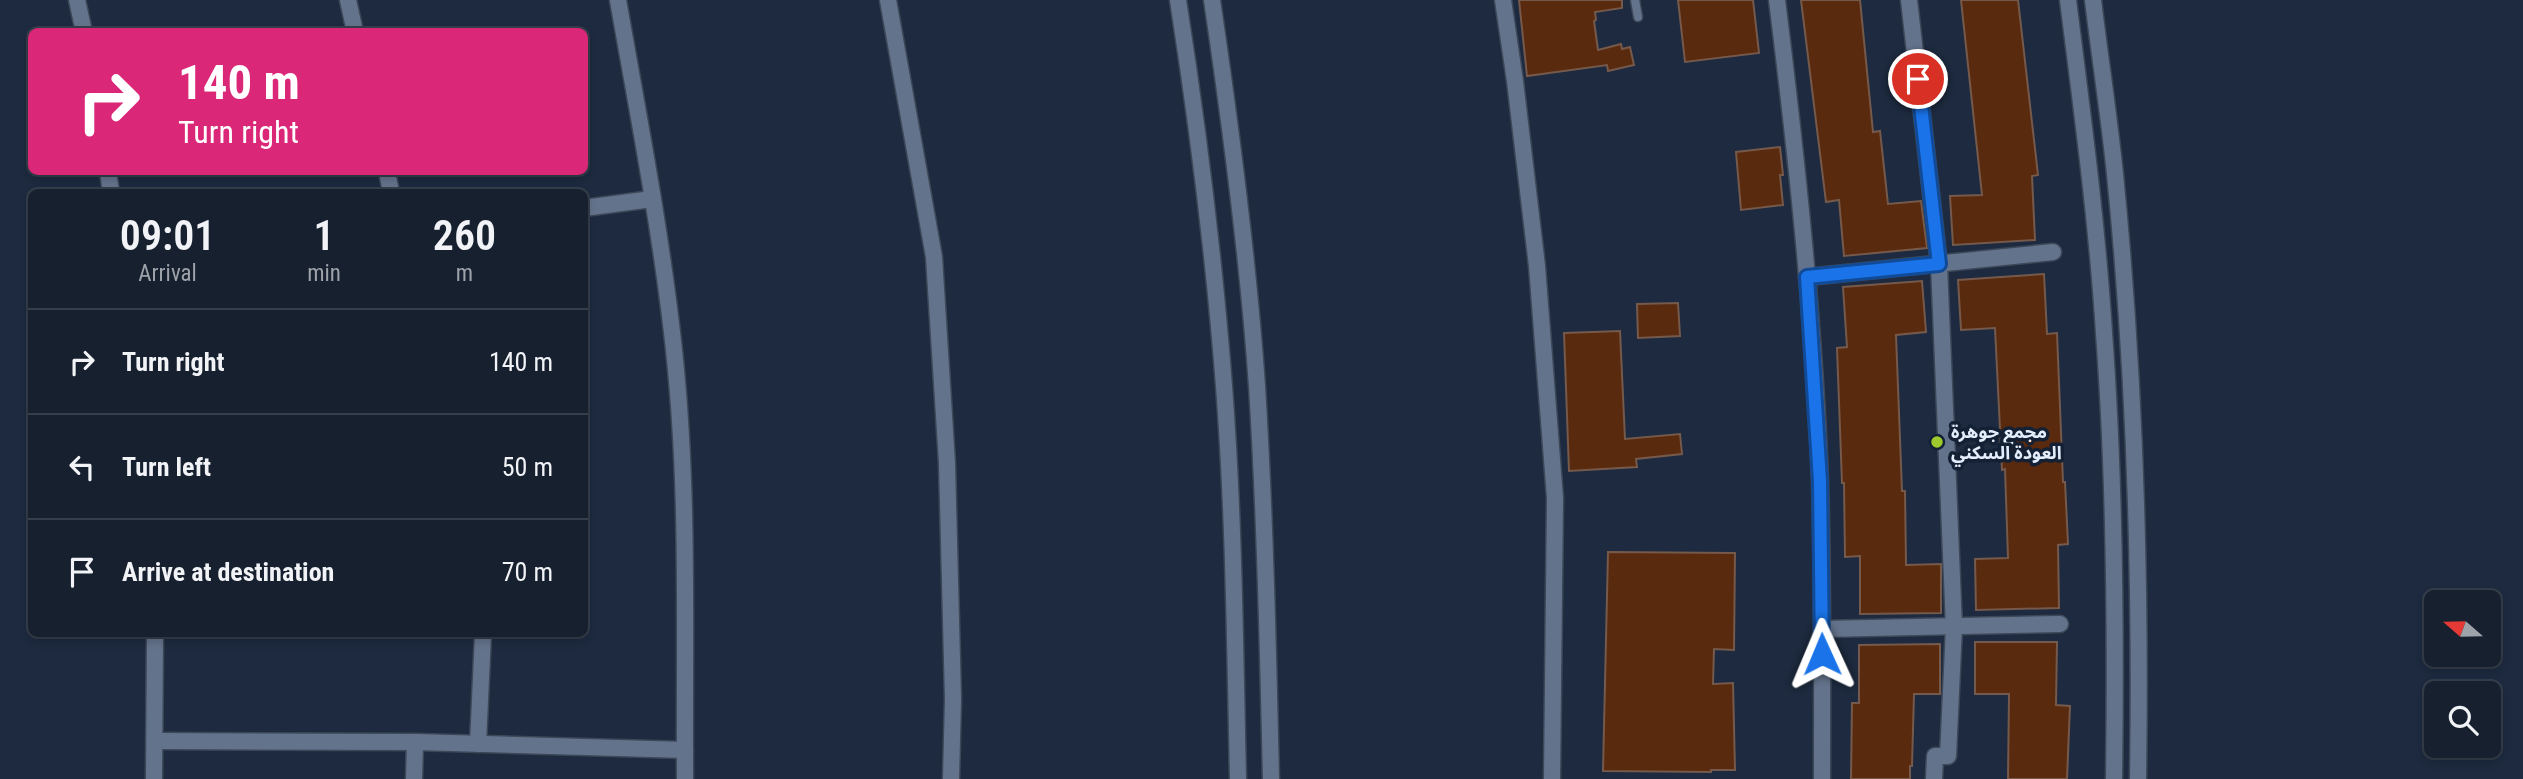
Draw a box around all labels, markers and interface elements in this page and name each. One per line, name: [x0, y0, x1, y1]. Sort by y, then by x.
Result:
pin: [1888, 49, 1948, 109]
text: 140 m: [178, 54, 300, 111]
icon: right: [63, 56, 154, 147]
icon: arrive: [1899, 60, 1937, 98]
text: Turn right: [178, 113, 299, 151]
text: 09:01: [120, 211, 215, 260]
text: 1: [314, 211, 335, 260]
text: 260: [433, 211, 496, 260]
text: Arrival: [138, 260, 197, 287]
text: min: [307, 260, 341, 287]
text: m: [456, 260, 473, 287]
icon: right: [63, 343, 101, 381]
text: Turn right: [122, 347, 224, 377]
text: 140 m: [489, 347, 553, 377]
place label: مجمع جوهرة العودة السكني: [1951, 421, 2062, 467]
marker: مجمع جوهرة العودة السكني: [1929, 434, 1945, 450]
icon: left: [63, 448, 101, 486]
text: Turn left: [122, 452, 211, 482]
text: 50 m: [502, 452, 553, 482]
icon: arrive: [63, 553, 101, 591]
text: Arrive at destination: [122, 557, 334, 587]
text: 70 m: [502, 557, 553, 587]
north arrow: [2424, 590, 2501, 667]
map controls: [2424, 590, 2501, 758]
position arrow: [1785, 617, 1859, 691]
button: search: [2424, 681, 2501, 758]

